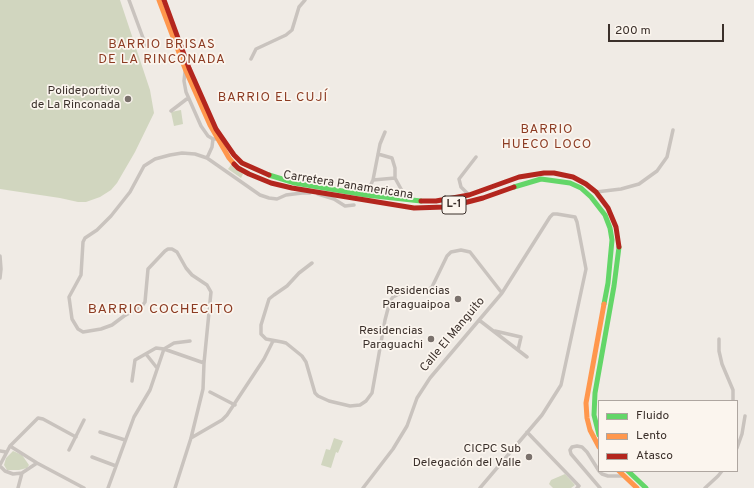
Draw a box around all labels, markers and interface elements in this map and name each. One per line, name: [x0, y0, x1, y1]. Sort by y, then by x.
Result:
scale bar: [610, 16, 726, 42]
text: 200 m: [615, 23, 651, 39]
district label: BARRIO BRISAS DE LA RINCONADA: [98, 37, 226, 68]
place label: Polideportivo de La Rinconada: [31, 85, 120, 113]
district label: BARRIO EL CUJÍ: [218, 90, 328, 106]
marker: Polideportivo de La Rinconada: [123, 94, 133, 104]
district label: BARRIO HUECO LOCO: [502, 122, 592, 153]
street label: Carretera Panamericana: [282, 169, 414, 203]
road number: L-1: [442, 196, 466, 214]
place label: Residencias Paraguaipoa: [382, 285, 450, 313]
marker: Residencias Paraguaipoa: [453, 294, 463, 304]
street label: Calle El Manguito: [418, 295, 488, 375]
district label: BARRIO COCHECITO: [88, 302, 234, 318]
place label: Residencias Paraguachi: [359, 325, 423, 353]
marker: Residencias Paraguachi: [426, 334, 436, 344]
legend: [598, 400, 738, 472]
text: Fluido: [636, 408, 669, 424]
text: Lento: [636, 428, 667, 444]
place label: CICPC Sub Delegación del Valle: [413, 443, 521, 471]
text: Atasco: [636, 448, 673, 464]
marker: CICPC Sub Delegación del Valle: [524, 452, 534, 462]

